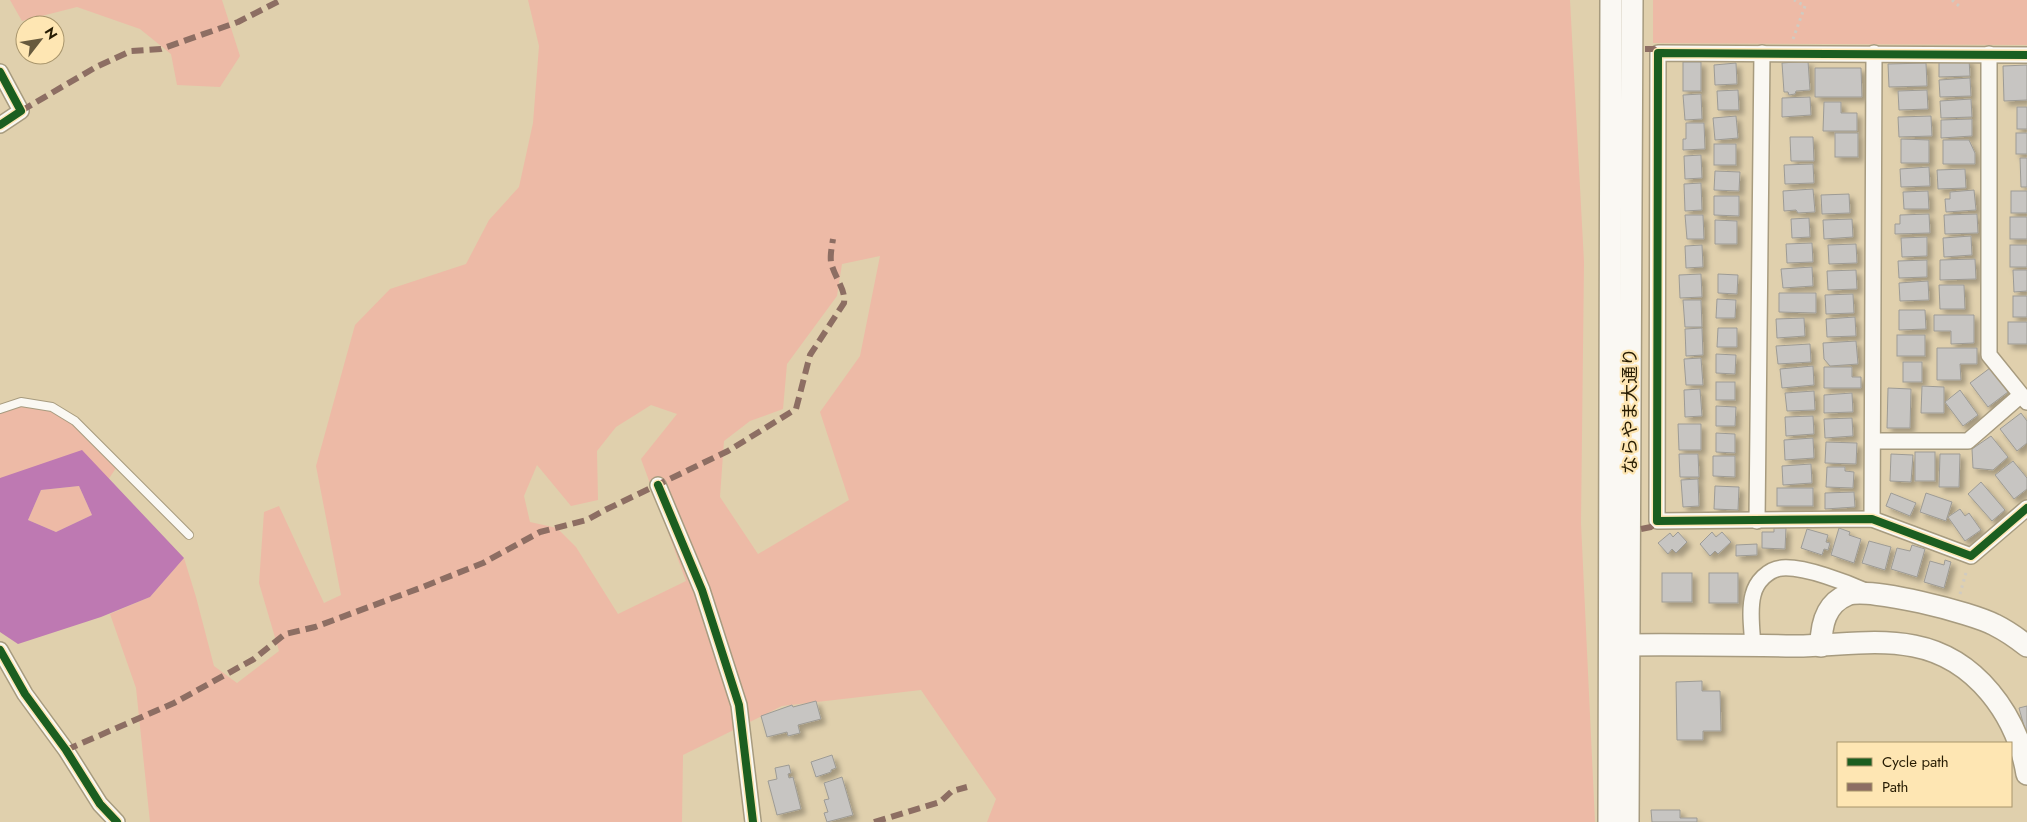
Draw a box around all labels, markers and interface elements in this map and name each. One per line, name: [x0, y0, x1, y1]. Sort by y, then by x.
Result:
north arrow: [15, 15, 65, 65]
text: N: [40, 23, 63, 43]
street label: ならやま大通り: [1617, 348, 1643, 474]
legend: [1837, 742, 2012, 807]
text: Cycle path: [1882, 751, 1949, 773]
text: Path: [1882, 776, 1908, 798]

